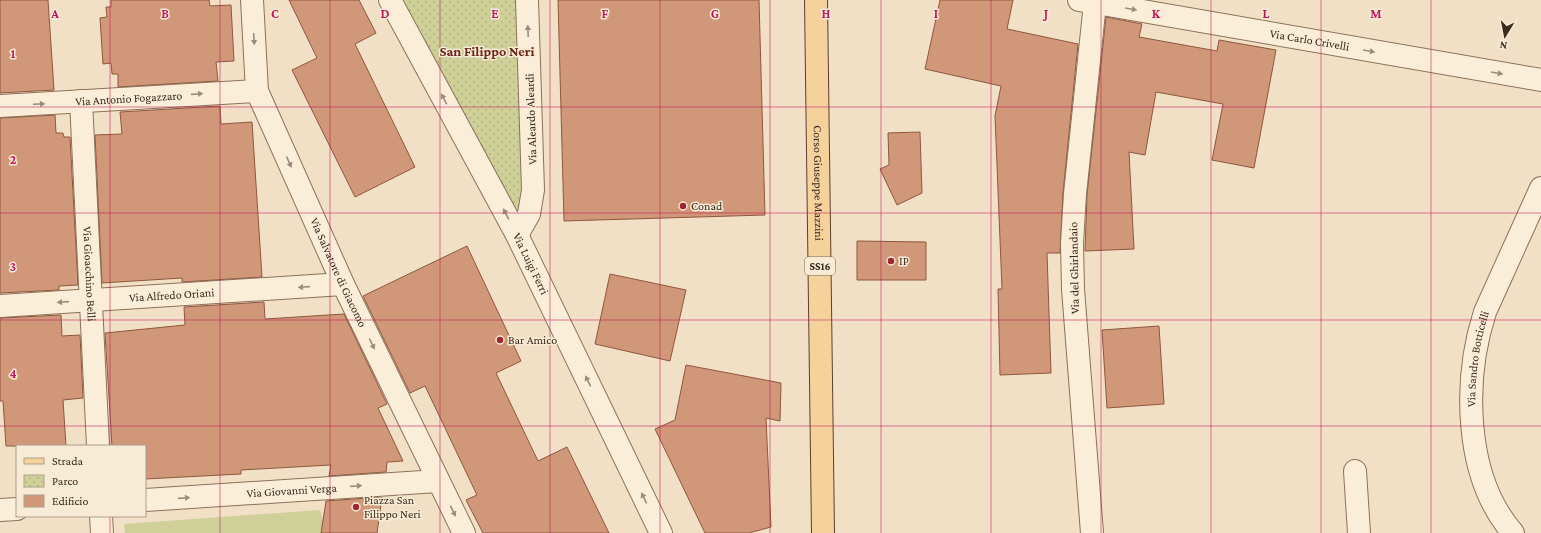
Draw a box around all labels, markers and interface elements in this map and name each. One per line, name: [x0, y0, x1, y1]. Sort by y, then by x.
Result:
text: A: [50, 6, 59, 21]
text: B: [161, 6, 169, 21]
text: C: [271, 6, 279, 21]
text: D: [381, 6, 390, 21]
text: E: [491, 6, 499, 21]
text: F: [602, 6, 609, 21]
text: G: [711, 6, 719, 21]
text: H: [822, 6, 831, 21]
text: I: [934, 6, 938, 21]
text: J: [1042, 6, 1048, 21]
one-way arrow: [1125, 6, 1137, 12]
text: K: [1152, 6, 1161, 21]
text: L: [1263, 6, 1270, 21]
text: M: [1370, 6, 1382, 21]
north arrow: [1485, 16, 1525, 56]
one-way arrow: [525, 24, 531, 37]
street label: Via Carlo Crivelli: [1269, 26, 1350, 54]
one-way arrow: [251, 33, 258, 45]
text: N: [1498, 39, 1508, 52]
district label: San Filippo Neri: [440, 43, 534, 59]
text: 1: [11, 46, 16, 61]
one-way arrow: [1363, 48, 1375, 54]
one-way arrow: [1491, 70, 1503, 76]
street label: Via Aleardo Aleardi: [522, 73, 540, 165]
street label: Via Antonio Fogazzaro: [75, 88, 183, 109]
one-way arrow: [191, 91, 203, 98]
one-way arrow: [441, 94, 447, 105]
one-way arrow: [33, 100, 45, 107]
street label: Corso Giuseppe Mazzini: [811, 125, 826, 241]
text: 2: [10, 152, 17, 167]
one-way arrow: [286, 157, 292, 168]
place label: Conad: [691, 199, 723, 213]
marker: Conad: [678, 201, 688, 211]
one-way arrow: [503, 208, 509, 220]
street label: Via Salvatore di Giacomo: [307, 216, 370, 329]
street label: Via del Ghirlandaio: [1066, 222, 1082, 314]
street label: Via Gioacchino Belli: [80, 226, 99, 322]
street label: Via Luigi Ferri: [510, 231, 552, 297]
place label: IP: [899, 254, 909, 268]
marker: IP: [886, 256, 896, 266]
road number: SS16: [805, 257, 835, 275]
text: 3: [10, 259, 16, 274]
one-way arrow: [298, 283, 310, 290]
street label: Via Alfredo Oriani: [128, 285, 215, 305]
one-way arrow: [57, 298, 69, 305]
street label: Via Sandro Botticelli: [1464, 309, 1492, 407]
place label: Bar Amico: [508, 333, 557, 347]
marker: Bar Amico: [495, 335, 505, 345]
one-way arrow: [369, 338, 375, 350]
text: 4: [9, 366, 17, 381]
one-way arrow: [585, 375, 591, 386]
legend: [16, 445, 146, 517]
text: Strada: [52, 454, 83, 468]
text: Parco: [52, 474, 78, 488]
street label: Via Giovanni Verga: [246, 481, 338, 500]
one-way arrow: [350, 483, 362, 490]
one-way arrow: [641, 492, 647, 504]
place label: Piazza San Filippo Neri: [364, 493, 421, 521]
text: Edificio: [52, 494, 89, 508]
one-way arrow: [178, 494, 190, 501]
marker: Piazza San Filippo Neri: [351, 502, 361, 512]
one-way arrow: [450, 506, 456, 517]

